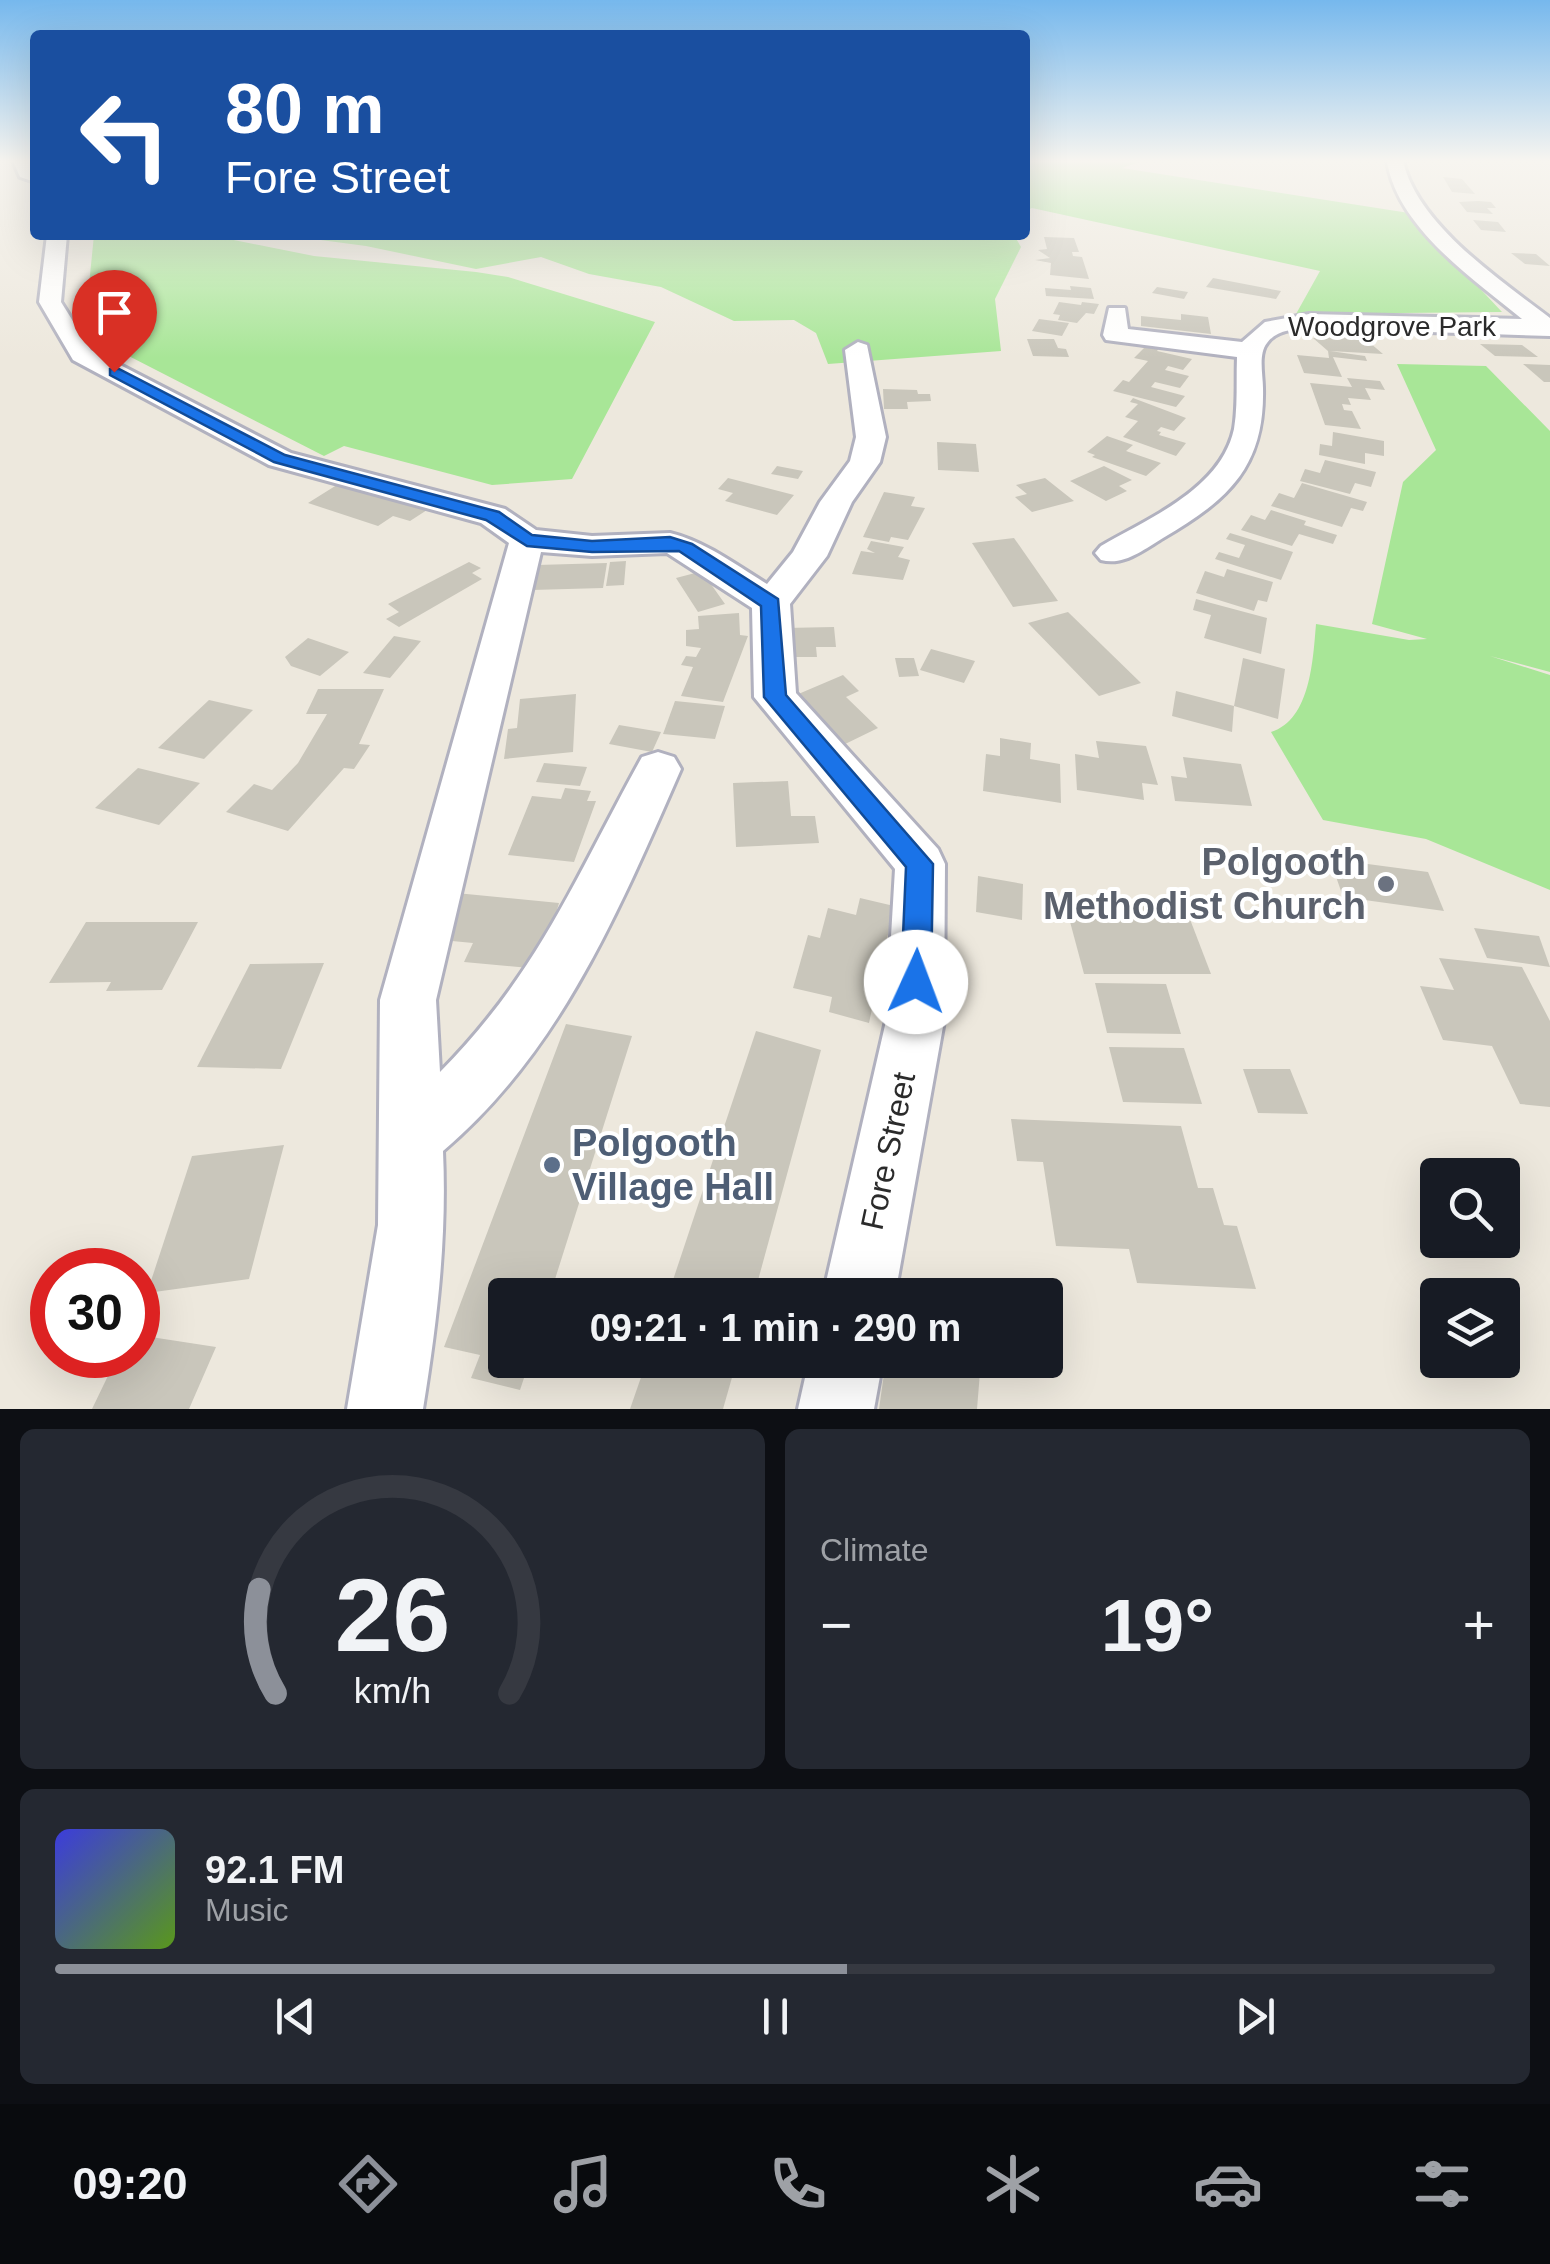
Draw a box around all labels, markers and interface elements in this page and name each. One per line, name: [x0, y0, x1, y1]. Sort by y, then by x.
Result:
icon: left: [60, 70, 190, 200]
text: 80 m: [225, 70, 385, 148]
text: Fore Street: [225, 152, 450, 203]
pin: [72, 270, 157, 373]
icon: arrive: [87, 285, 142, 340]
street label: Woodgrove Park: [1288, 311, 1497, 342]
place label: Polgooth Methodist Church: [1043, 841, 1366, 927]
marker: Polgooth Methodist Church: [1375, 873, 1397, 895]
position arrow: [864, 930, 968, 1034]
street label: Fore Street: [854, 1069, 922, 1233]
place label: Polgooth Village Hall: [572, 1122, 774, 1208]
marker: Polgooth Village Hall: [541, 1154, 563, 1176]
map controls: [1420, 1158, 1520, 1378]
button: search: [1420, 1158, 1520, 1258]
speed limit sign: 30: [30, 1248, 160, 1378]
button: layers: [1420, 1278, 1520, 1378]
text: 09:21 · 1 min · 290 m: [590, 1307, 961, 1349]
text: Climate: [820, 1532, 928, 1568]
text: 26: [335, 1557, 450, 1673]
text: 19°: [1101, 1583, 1214, 1667]
text: −: [820, 1594, 852, 1656]
text: +: [1463, 1594, 1495, 1656]
text: km/h: [354, 1671, 431, 1711]
text: 92.1 FM: [205, 1849, 344, 1891]
text: Music: [205, 1892, 289, 1928]
icon: previous: [268, 1989, 323, 2044]
icon: pause: [748, 1989, 803, 2044]
icon: next: [1228, 1989, 1283, 2044]
icon: directions: [333, 2149, 403, 2219]
icon: music: [548, 2149, 618, 2219]
icon: phone: [763, 2149, 833, 2219]
icon: climate: [978, 2149, 1048, 2219]
icon: car: [1193, 2149, 1263, 2219]
icon: filters: [1407, 2149, 1477, 2219]
text: 09:20: [72, 2158, 188, 2209]

